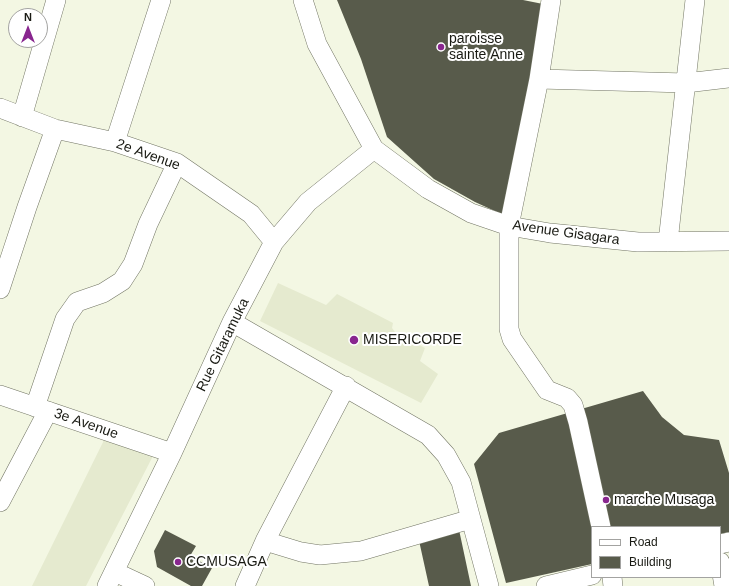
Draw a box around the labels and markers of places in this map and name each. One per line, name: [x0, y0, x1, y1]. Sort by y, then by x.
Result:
place label: paroisse sainte Anne: [449, 31, 523, 64]
marker: paroisse sainte Anne: [436, 42, 446, 52]
place label: MISERICORDE: [363, 332, 462, 348]
marker: MISERICORDE: [348, 334, 360, 346]
place label: marche Musaga: [614, 492, 714, 508]
marker: marche Musaga: [601, 495, 611, 505]
place label: CCMUSAGA: [186, 554, 267, 570]
marker: CCMUSAGA: [173, 557, 183, 567]

